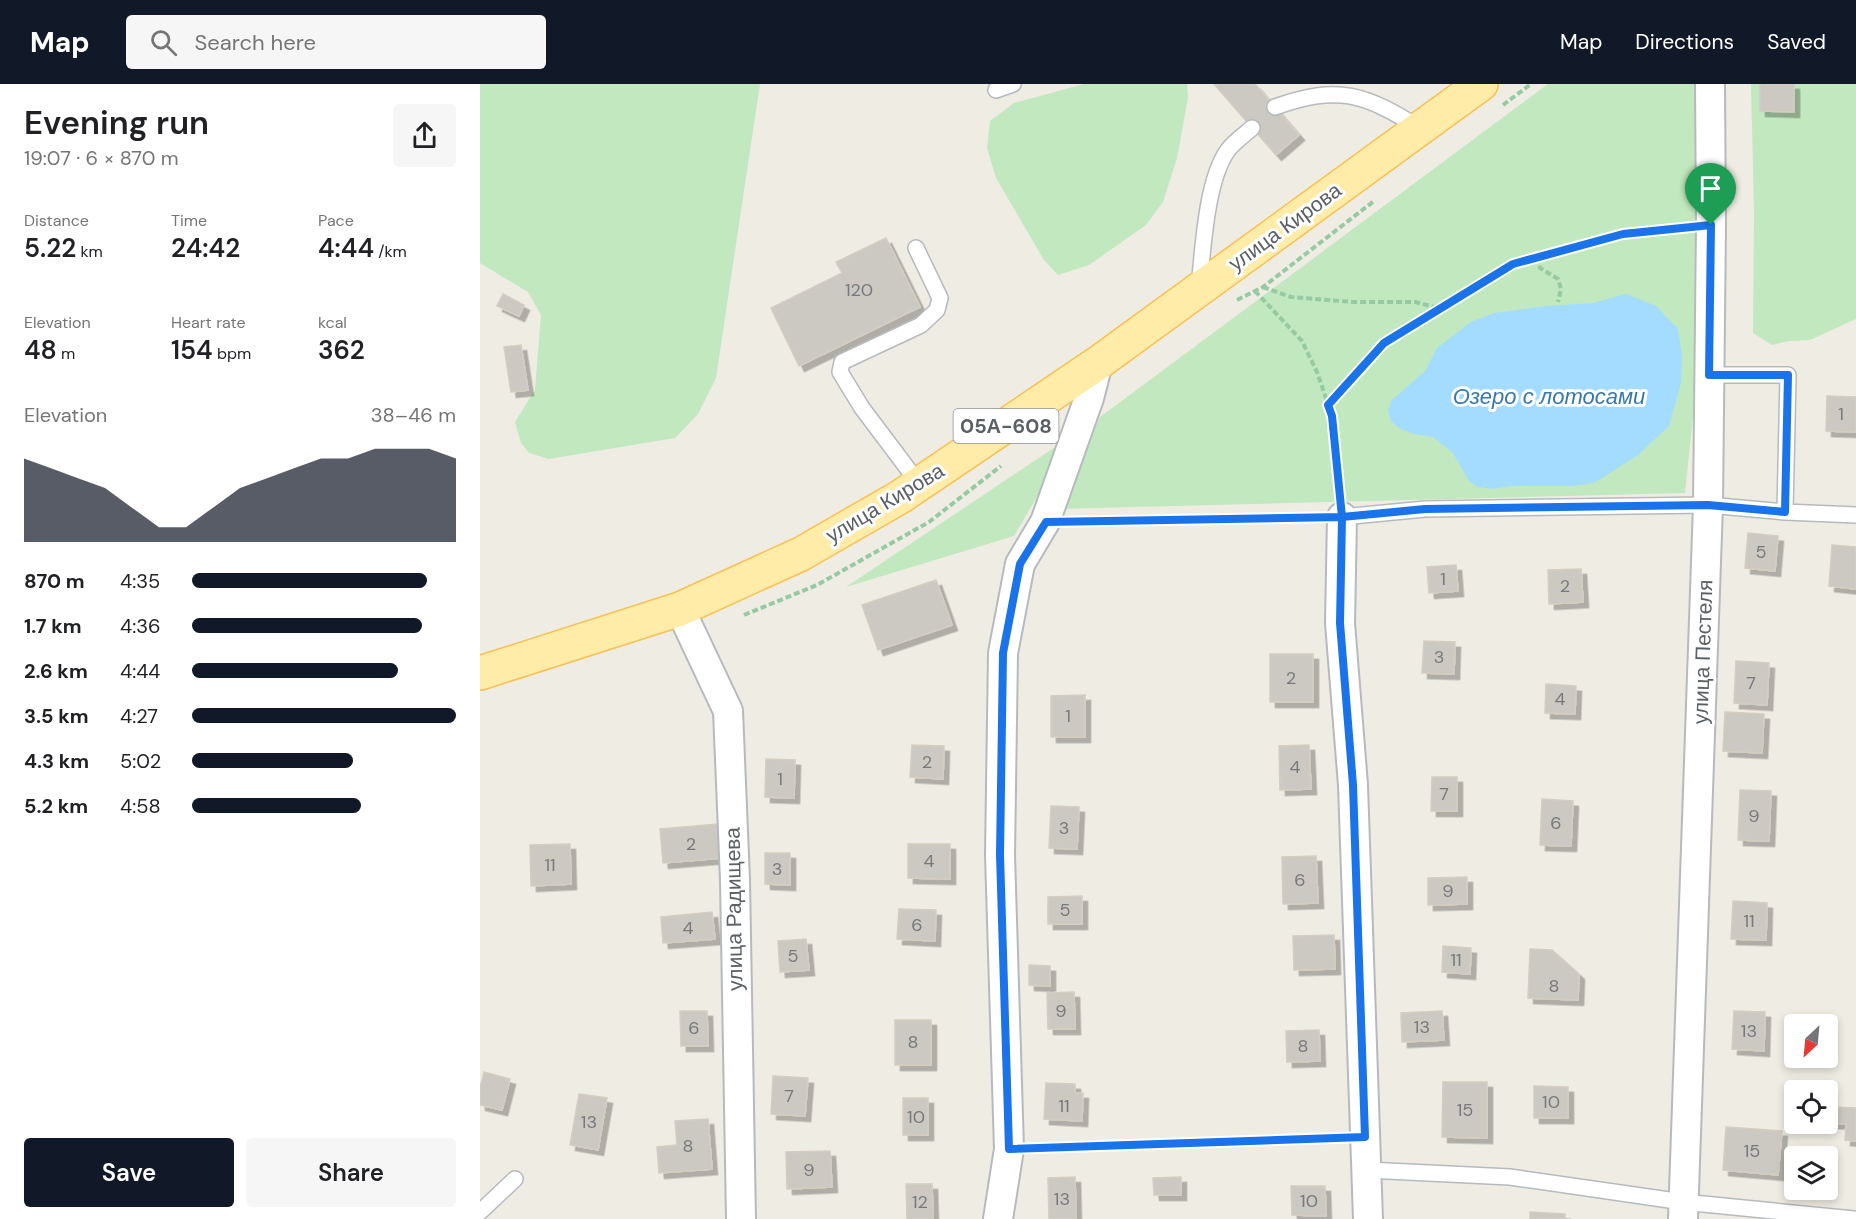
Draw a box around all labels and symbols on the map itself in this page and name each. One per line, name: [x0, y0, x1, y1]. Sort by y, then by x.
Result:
pin: [1685, 163, 1736, 225]
street label: улица Кирова: [1223, 176, 1347, 277]
house number: 120: [845, 278, 873, 302]
water label: Озеро с лотосами: [1453, 382, 1645, 411]
house number: 1: [1838, 402, 1844, 426]
road number: 05А-608: [954, 409, 1058, 443]
street label: улица Кирова: [821, 457, 950, 549]
house number: 5: [1756, 540, 1766, 564]
house number: 1: [1440, 567, 1446, 591]
house number: 2: [1560, 574, 1570, 598]
street label: улица Пестеля: [1686, 579, 1720, 725]
house number: 3: [1434, 645, 1444, 669]
house number: 2: [1286, 666, 1296, 690]
house number: 7: [1746, 671, 1756, 695]
house number: 4: [1555, 687, 1566, 711]
house number: 1: [1065, 704, 1071, 728]
house number: 2: [922, 750, 932, 774]
house number: 4: [1290, 755, 1301, 779]
house number: 1: [777, 767, 783, 791]
house number: 7: [1439, 782, 1449, 806]
house number: 9: [1748, 804, 1760, 828]
house number: 6: [1550, 811, 1562, 835]
house number: 3: [1059, 816, 1069, 840]
street label: улица Радищева: [719, 827, 749, 991]
house number: 2: [686, 832, 696, 856]
house number: 4: [924, 849, 935, 873]
house number: 11: [544, 853, 556, 877]
house number: 3: [772, 857, 782, 881]
house number: 6: [1294, 868, 1306, 892]
house number: 9: [1442, 879, 1454, 903]
house number: 5: [1060, 898, 1070, 922]
house number: 11: [1743, 909, 1755, 933]
house number: 6: [911, 913, 923, 937]
house number: 4: [683, 916, 694, 940]
house number: 5: [788, 944, 798, 968]
house number: 11: [1450, 948, 1462, 972]
house number: 8: [1549, 974, 1559, 998]
house number: 9: [1055, 999, 1067, 1023]
north arrow: [1784, 1014, 1838, 1068]
house number: 13: [1414, 1015, 1430, 1039]
house number: 6: [688, 1016, 700, 1040]
house number: 13: [1741, 1019, 1757, 1043]
house number: 8: [908, 1030, 918, 1054]
house number: 8: [1298, 1034, 1308, 1058]
house number: 7: [784, 1084, 794, 1108]
house number: 10: [1542, 1090, 1560, 1114]
house number: 11: [1058, 1094, 1070, 1118]
house number: 15: [1457, 1098, 1473, 1122]
house number: 10: [907, 1105, 925, 1129]
house number: 13: [581, 1110, 597, 1134]
house number: 8: [683, 1134, 693, 1158]
house number: 15: [1744, 1139, 1760, 1163]
house number: 9: [803, 1158, 815, 1182]
house number: 13: [1054, 1187, 1070, 1211]
house number: 10: [1300, 1189, 1318, 1213]
house number: 12: [912, 1190, 928, 1214]

